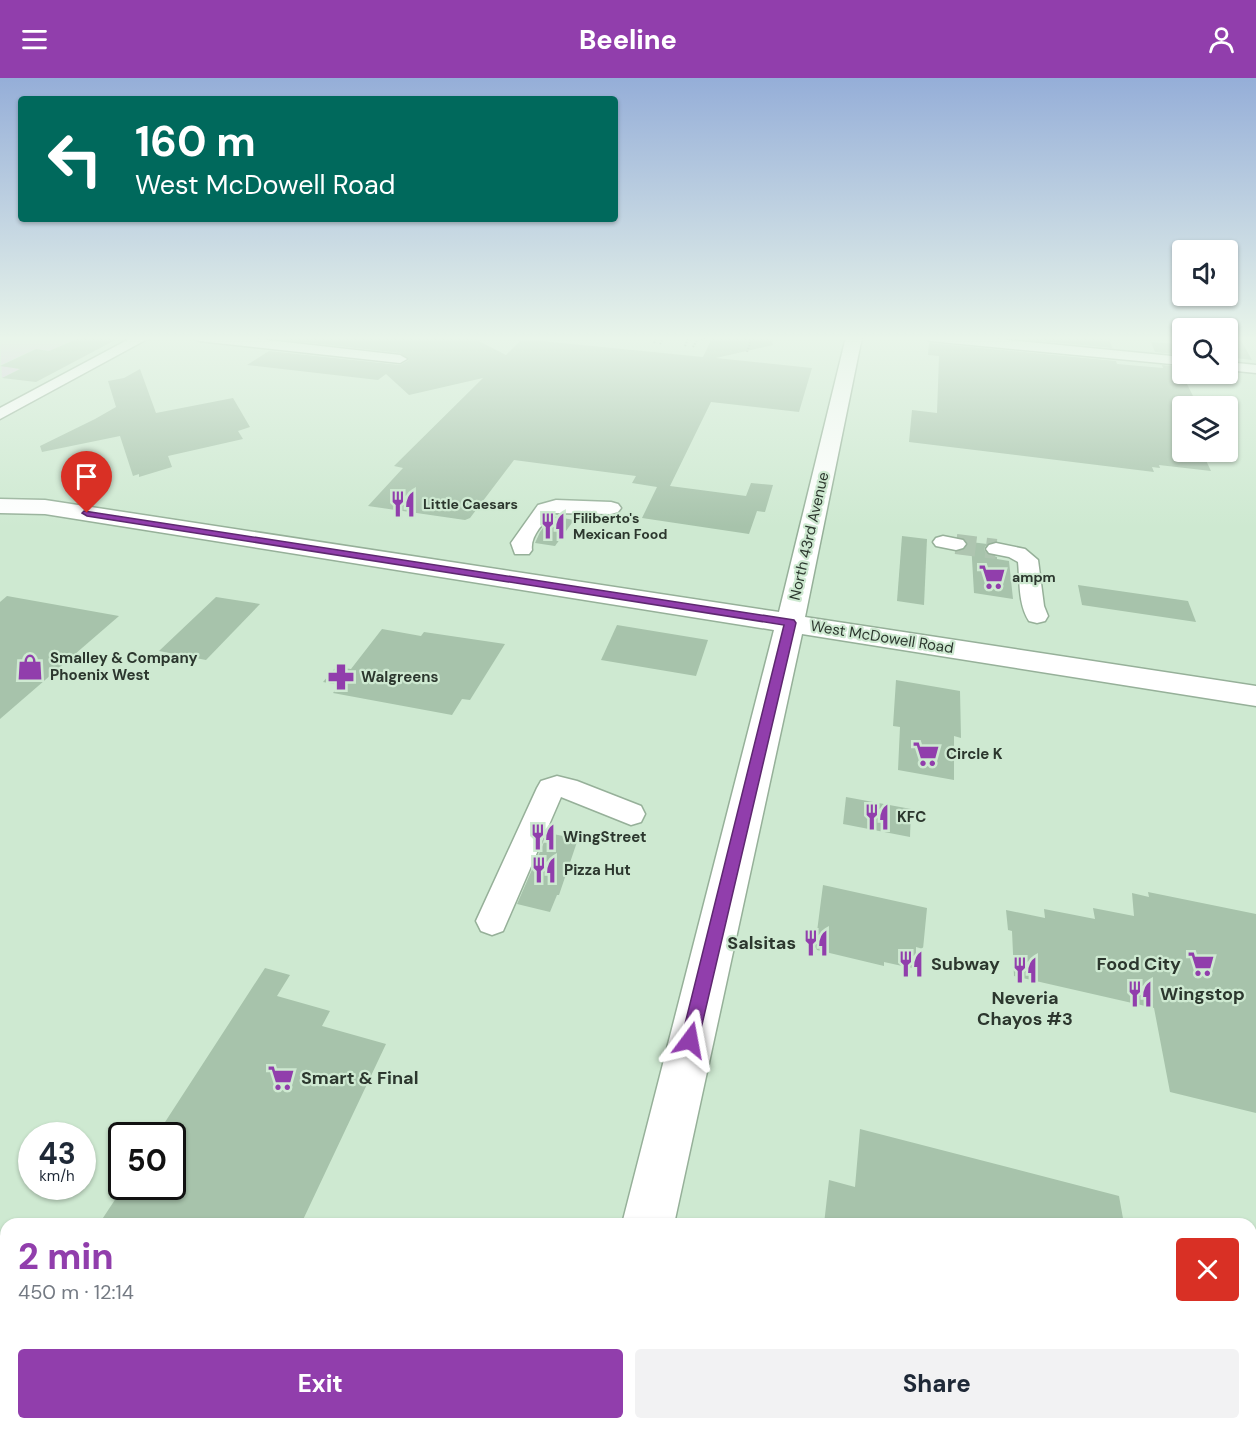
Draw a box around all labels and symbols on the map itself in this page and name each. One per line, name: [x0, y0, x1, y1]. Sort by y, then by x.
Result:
pin: [61, 451, 112, 513]
street label: North 43rd Avenue: [785, 470, 833, 602]
restaurant icon: Little Caesars: [388, 489, 418, 519]
place label: Little Caesars: [423, 495, 518, 513]
place label: Filiberto's Mexican Food: [573, 509, 667, 543]
restaurant icon: Filiberto's Mexican Food: [538, 511, 568, 541]
supermarket icon: ampm: [977, 562, 1007, 592]
place label: ampm: [1012, 568, 1056, 586]
street label: West McDowell Road: [809, 616, 955, 658]
place label: Smalley & Company Phoenix West: [50, 648, 197, 685]
shop icon: Smalley & Company Phoenix West: [15, 652, 45, 682]
pharmacy icon: Walgreens: [326, 662, 356, 692]
place label: Walgreens: [361, 667, 438, 687]
supermarket icon: Circle K: [911, 739, 941, 769]
place label: Circle K: [946, 744, 1003, 764]
restaurant icon: KFC: [862, 802, 892, 832]
place label: KFC: [897, 807, 926, 827]
restaurant icon: WingStreet: [528, 822, 558, 852]
place label: WingStreet: [563, 827, 647, 847]
restaurant icon: Pizza Hut: [529, 855, 559, 885]
place label: Pizza Hut: [564, 860, 631, 880]
restaurant icon: Salsitas: [801, 928, 831, 958]
place label: Salsitas: [727, 931, 796, 955]
restaurant icon: Subway: [896, 949, 926, 979]
supermarket icon: Food City: [1186, 949, 1216, 979]
place label: Subway: [931, 952, 1000, 976]
place label: Food City: [1097, 952, 1181, 976]
restaurant icon: Neveria Chayos #3: [1010, 955, 1040, 985]
restaurant icon: Wingstop: [1125, 979, 1155, 1009]
place label: Wingstop: [1160, 982, 1245, 1006]
place label: Neveria Chayos #3: [977, 986, 1073, 1031]
position arrow: [658, 1008, 722, 1072]
supermarket icon: Smart & Final: [266, 1063, 296, 1093]
place label: Smart & Final: [301, 1066, 418, 1090]
speed limit sign: 50: [108, 1122, 186, 1200]

